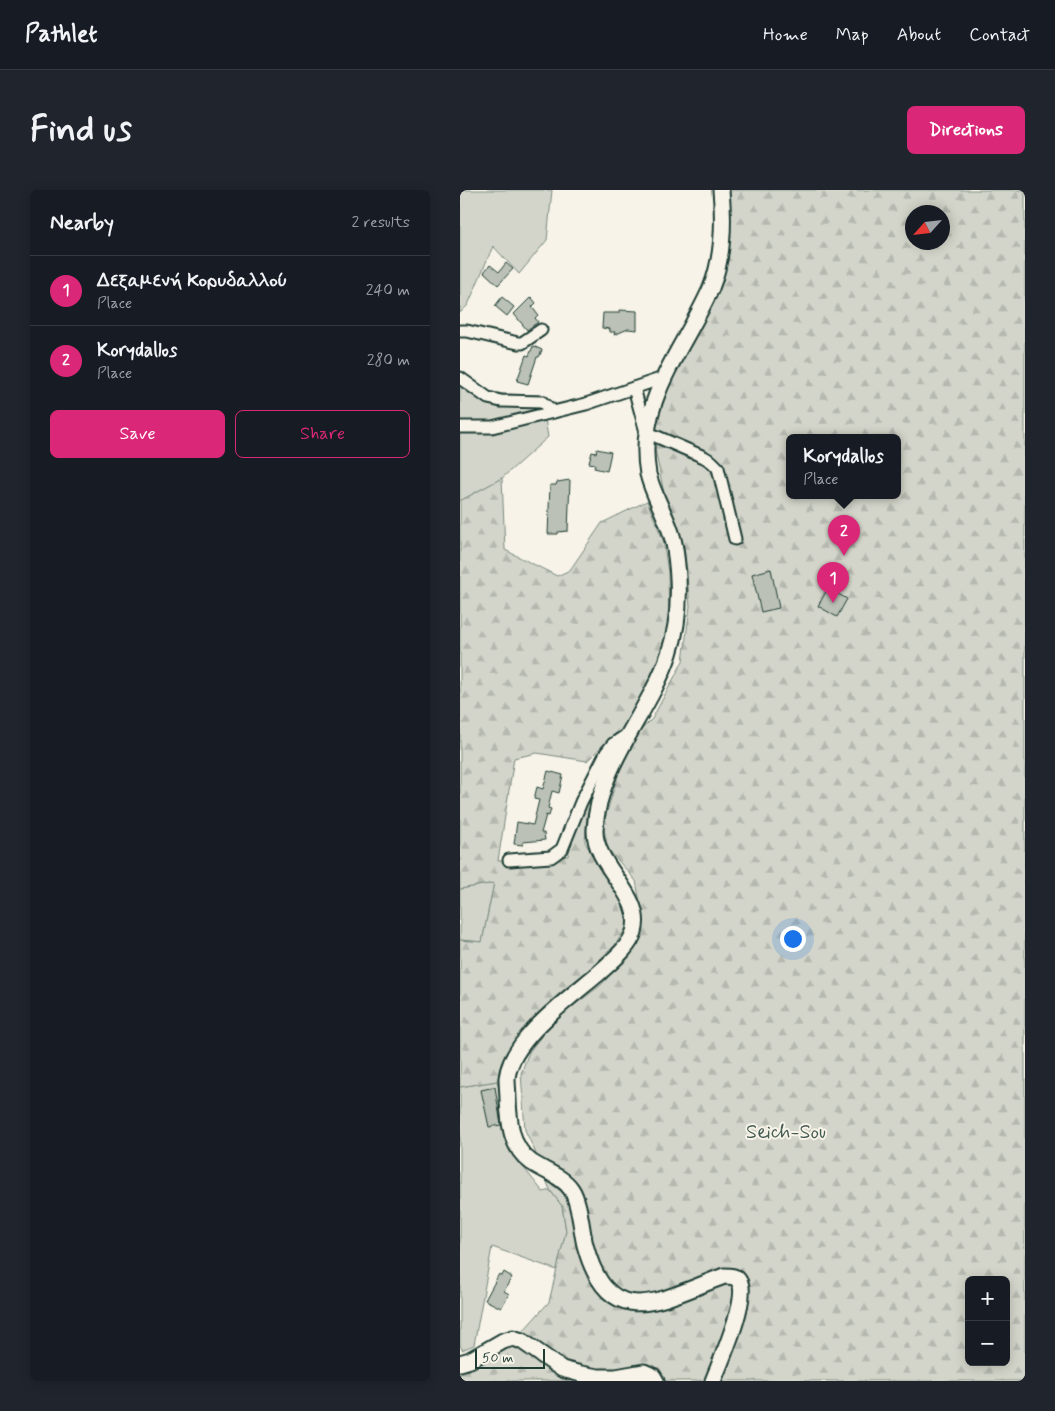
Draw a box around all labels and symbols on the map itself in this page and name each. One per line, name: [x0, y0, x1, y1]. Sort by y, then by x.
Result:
north arrow: [905, 205, 950, 250]
pin: 2: [828, 515, 860, 556]
pin: 1: [817, 562, 849, 603]
your location: [780, 926, 806, 952]
park label: Seich-Sou: [746, 1119, 826, 1146]
scale bar: [475, 1346, 545, 1369]

